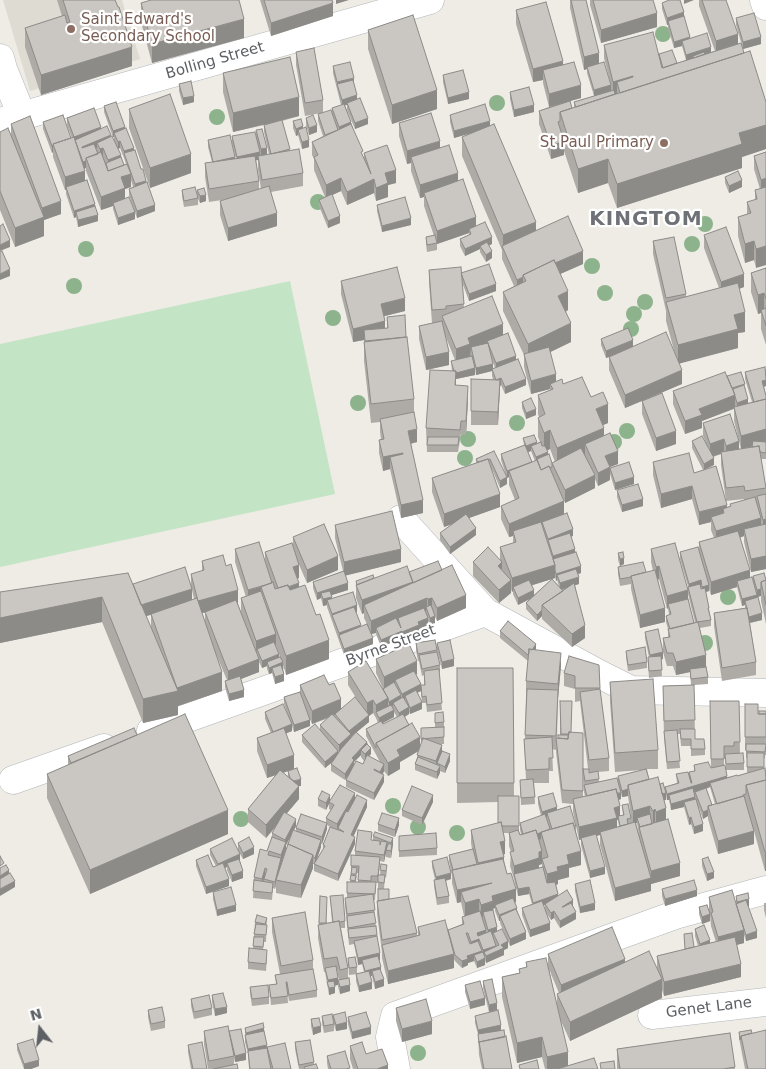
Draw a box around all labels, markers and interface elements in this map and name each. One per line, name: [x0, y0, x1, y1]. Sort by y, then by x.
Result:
place label: Saint Edward's Secondary School: [81, 11, 215, 46]
marker: Saint Edward's Secondary School: [65, 23, 77, 35]
street label: Bolling Street: [164, 38, 266, 84]
place label: St Paul Primary: [540, 134, 654, 152]
marker: St Paul Primary: [658, 137, 670, 149]
district label: KINGTOM: [588, 208, 704, 232]
street label: Byrne Street: [344, 621, 438, 671]
street label: Genet Lane: [665, 994, 753, 1022]
north arrow: [15, 1004, 65, 1054]
text: N: [28, 1005, 44, 1024]

